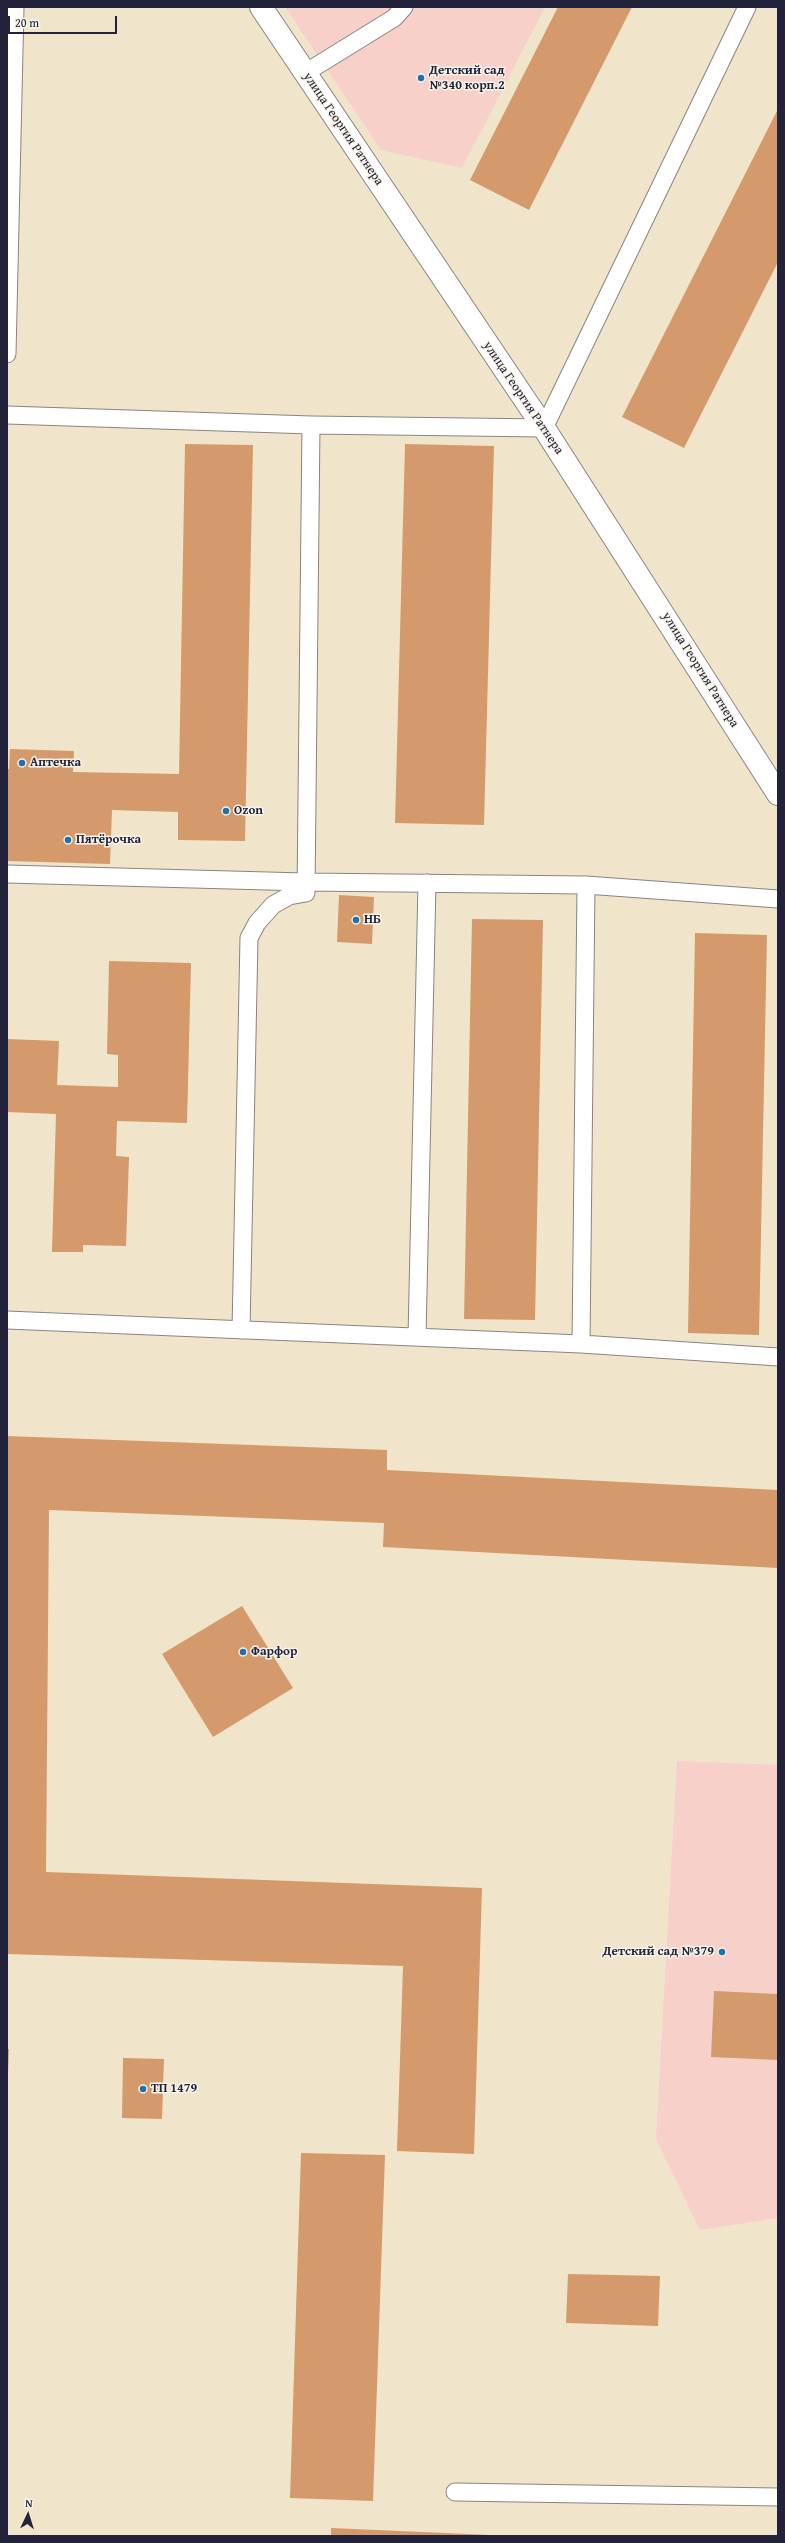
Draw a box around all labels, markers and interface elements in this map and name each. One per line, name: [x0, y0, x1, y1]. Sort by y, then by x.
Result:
scale bar: [10, 8, 119, 34]
text: 20 m: [15, 14, 39, 31]
place label: Детский сад №340 корп.2: [429, 63, 505, 94]
street label: улица Георгия Ратнера: [299, 70, 387, 188]
marker: Детский сад №340 корп.2: [416, 73, 426, 83]
street label: улица Георгия Ратнера: [479, 339, 567, 457]
street label: улица Георгия Ратнера: [658, 609, 742, 731]
place label: Аптечка: [30, 755, 81, 771]
marker: Аптечка: [17, 758, 27, 768]
place label: Ozon: [234, 803, 263, 819]
marker: Ozon: [221, 806, 231, 816]
place label: Пятёрочка: [76, 832, 141, 848]
marker: Пятёрочка: [63, 835, 73, 845]
place label: НБ: [364, 912, 381, 928]
marker: НБ: [351, 915, 361, 925]
place label: Фарфор: [251, 1644, 297, 1660]
marker: Фарфор: [238, 1647, 248, 1657]
place label: Детский сад №379: [603, 1944, 714, 1960]
marker: Детский сад №379: [717, 1947, 727, 1957]
place label: ТП 1479: [151, 2081, 197, 2097]
marker: ТП 1479: [138, 2084, 148, 2094]
north arrow: [8, 2495, 48, 2535]
text: N: [25, 2495, 33, 2511]

